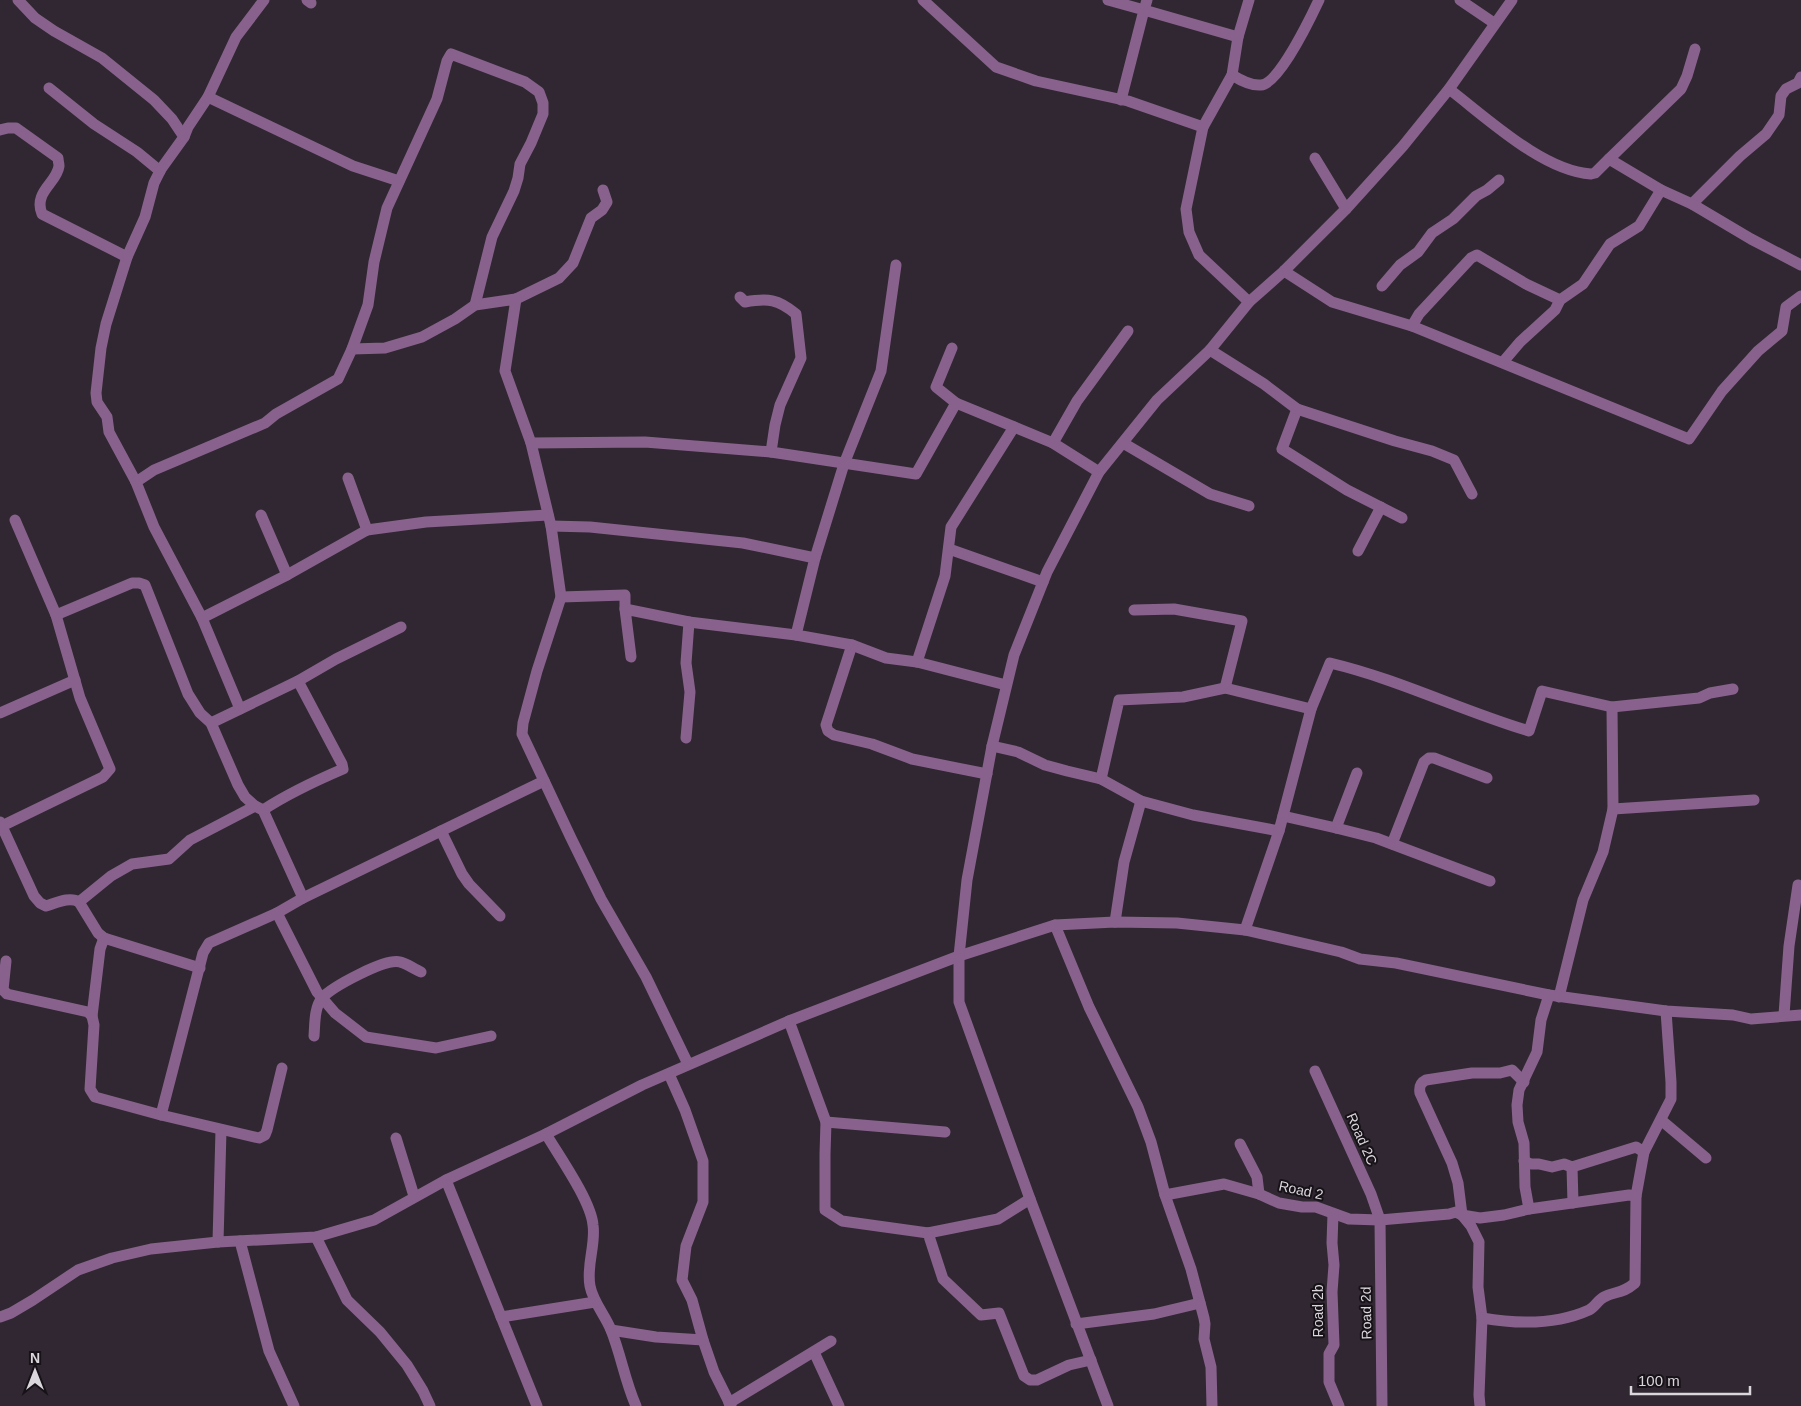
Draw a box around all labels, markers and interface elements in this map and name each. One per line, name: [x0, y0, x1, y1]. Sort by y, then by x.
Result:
street label: Road 2C: [1343, 1111, 1381, 1167]
street label: Road 2: [1277, 1177, 1325, 1203]
street label: Road 2b: [1310, 1284, 1326, 1337]
street label: Road 2d: [1358, 1286, 1374, 1340]
north arrow: [10, 1346, 60, 1396]
text: N: [30, 1350, 40, 1366]
scale bar: [1631, 1364, 1750, 1396]
text: 100 m: [1638, 1372, 1680, 1389]

